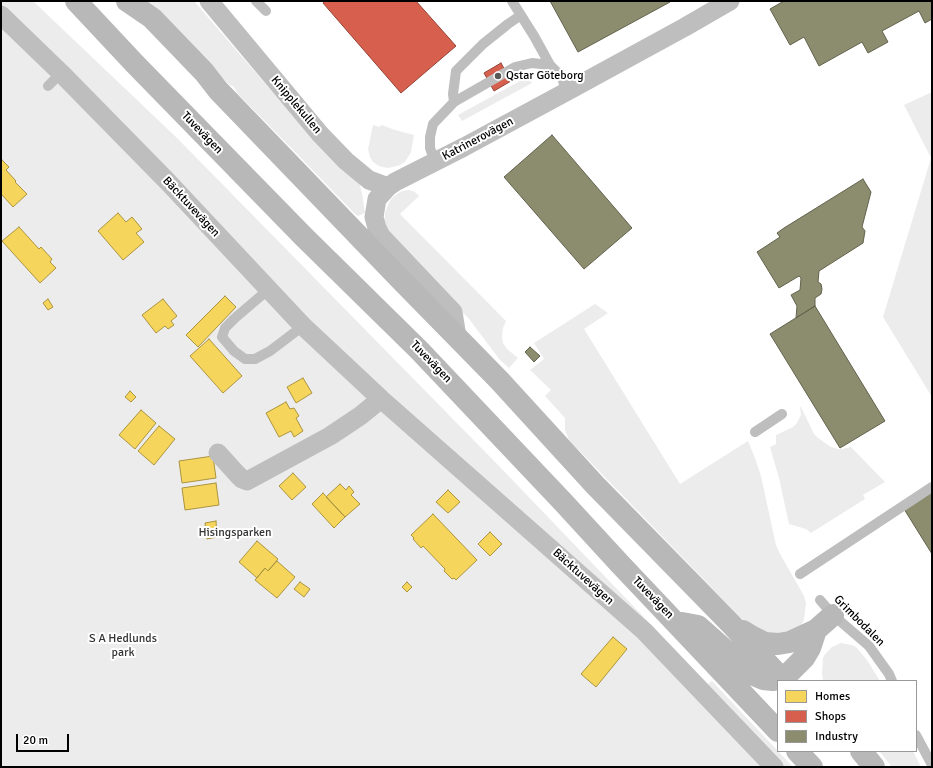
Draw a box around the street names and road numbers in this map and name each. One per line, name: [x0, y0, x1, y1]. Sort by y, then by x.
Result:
street label: Knipplekullen: [268, 73, 324, 137]
street label: Tuvevägen: [178, 109, 226, 157]
street label: Katrinerovägen: [440, 114, 516, 164]
street label: Bäcktuvevägen: [159, 174, 223, 240]
street label: Tuvevägen: [407, 338, 455, 386]
street label: Bäcktuvevägen: [549, 546, 617, 608]
street label: Tuvevägen: [629, 574, 677, 622]
street label: Grimbodalen: [831, 593, 887, 649]

